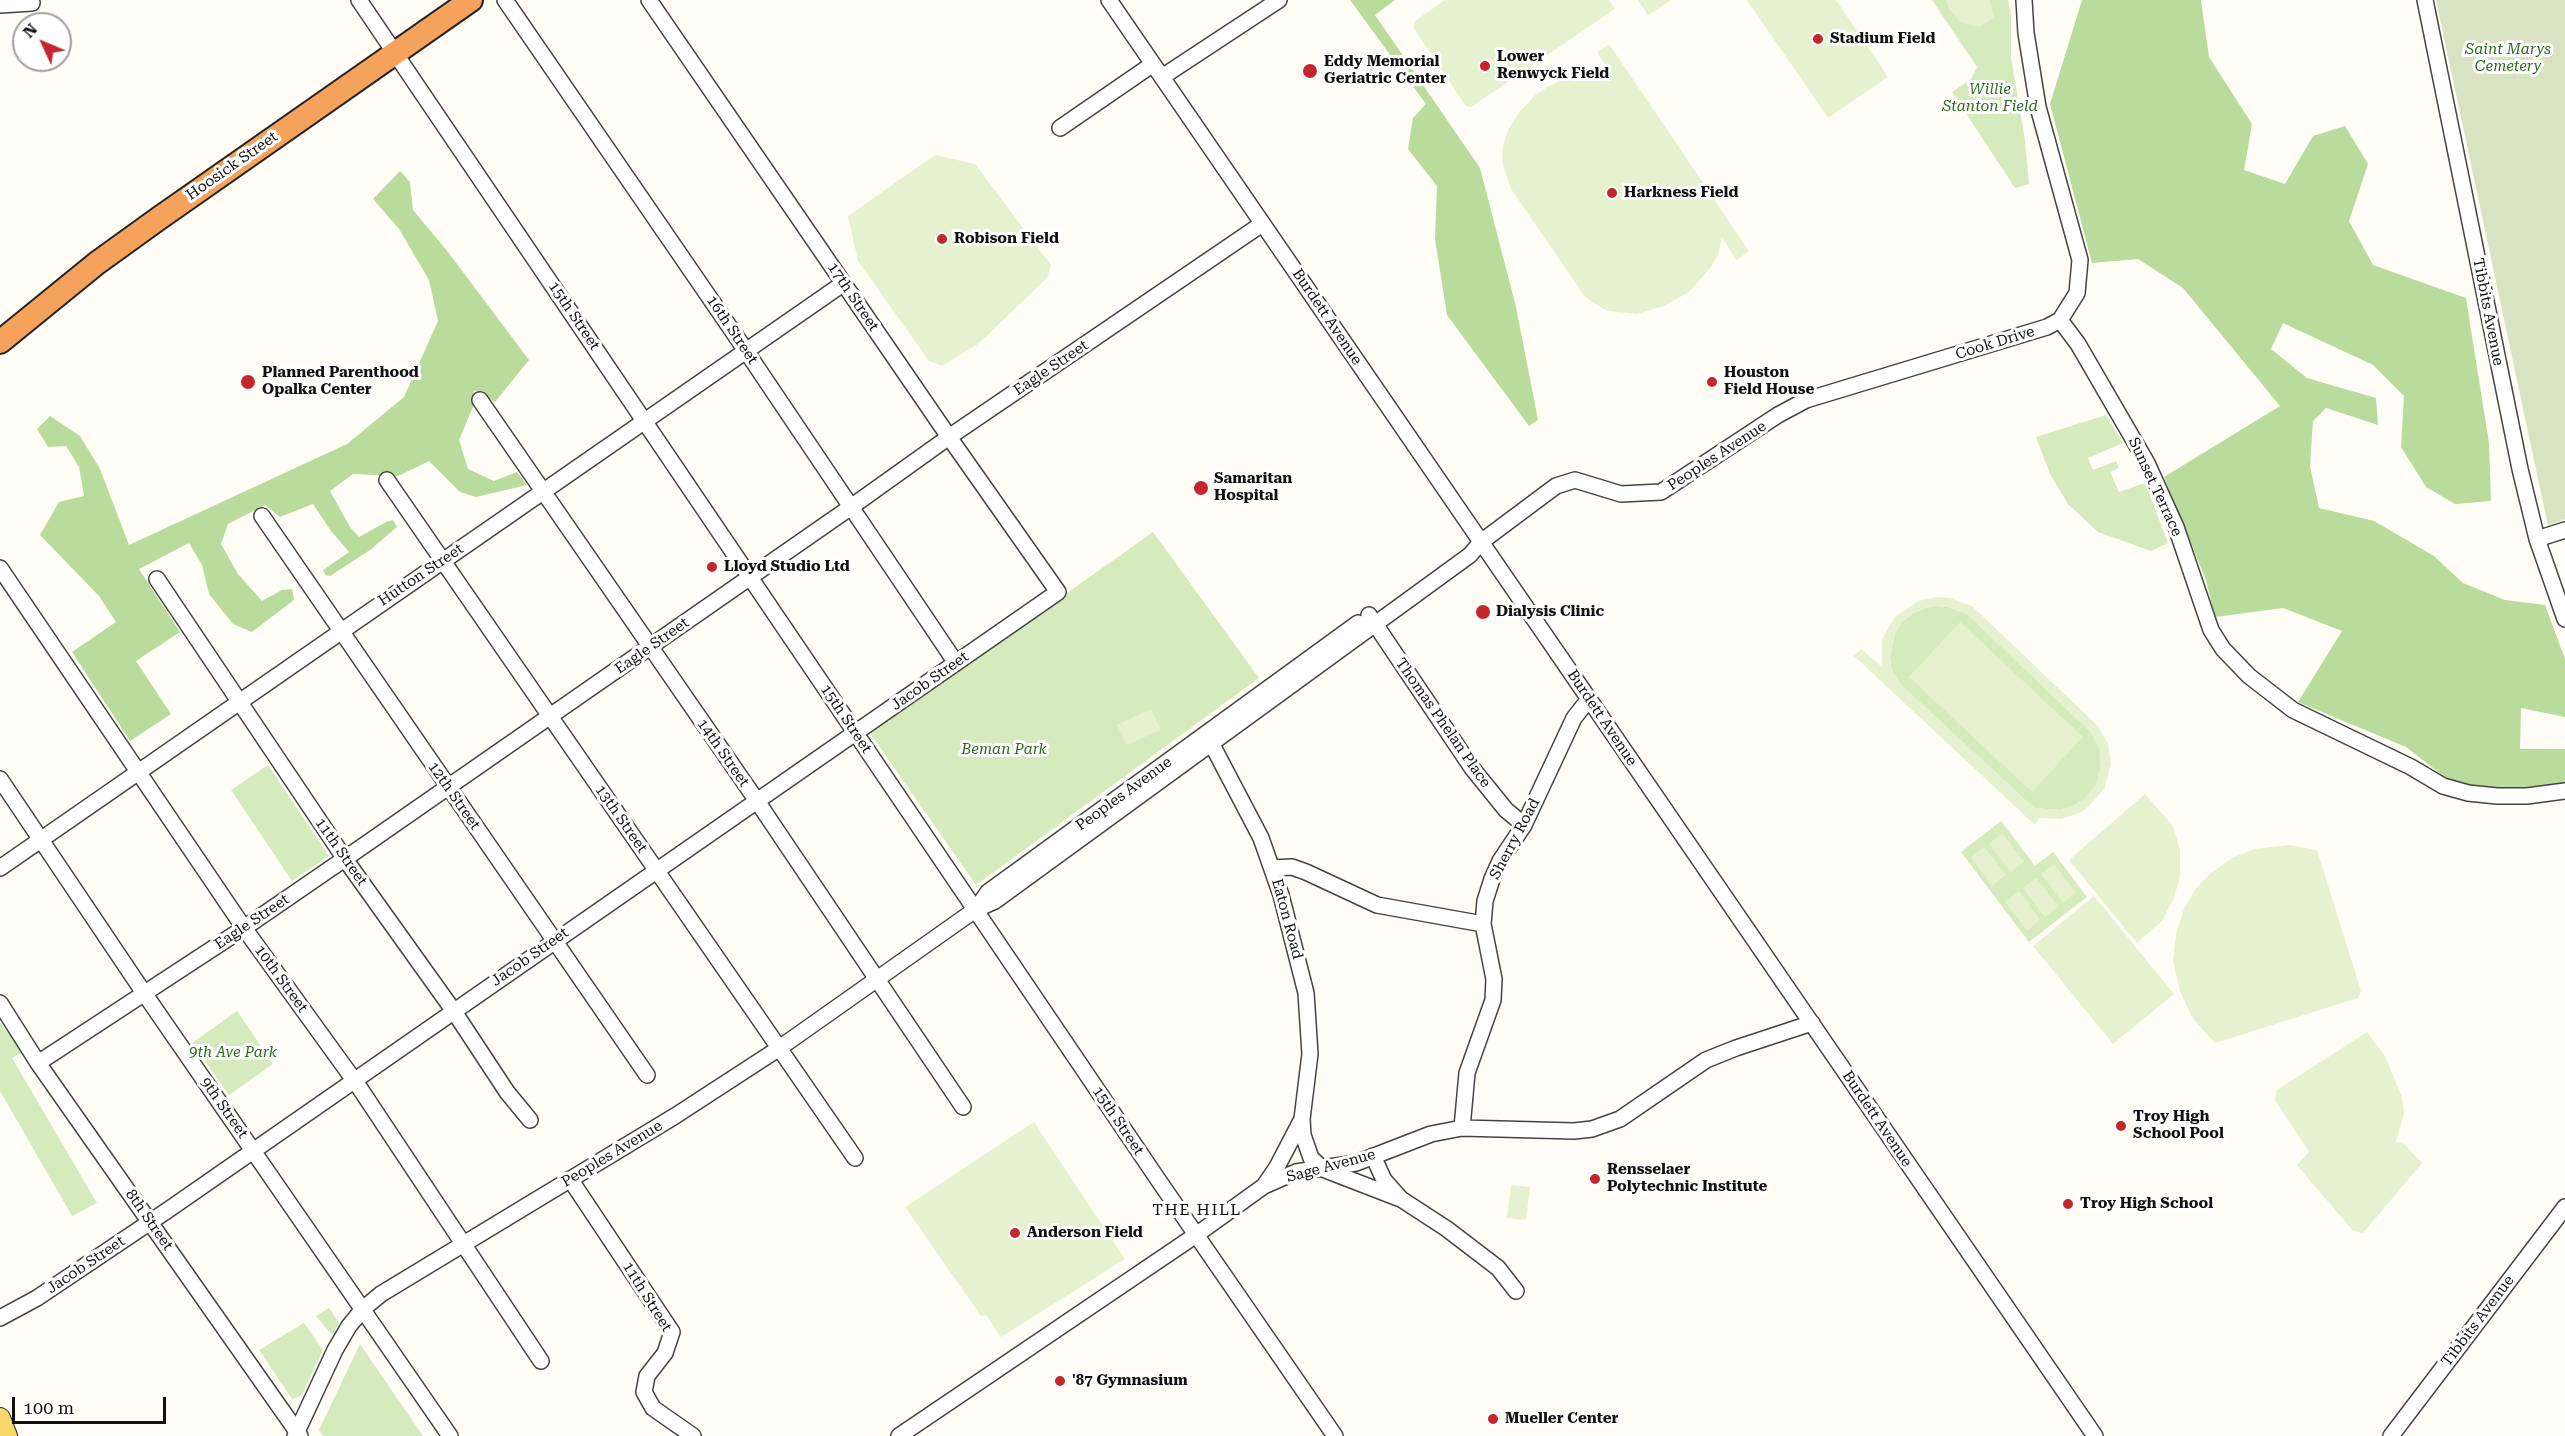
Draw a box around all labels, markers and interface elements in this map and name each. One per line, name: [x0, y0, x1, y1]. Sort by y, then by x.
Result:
north arrow: [12, 12, 72, 72]
text: N: [19, 20, 41, 42]
place label: Stadium Field: [1830, 30, 1935, 48]
marker: Stadium Field: [1811, 32, 1825, 46]
park label: Saint Marys Cemetery: [2465, 41, 2551, 76]
place label: Lower Renwyck Field: [1497, 48, 1609, 83]
place label: Eddy Memorial Geriatric Center: [1324, 53, 1447, 88]
marker: Lower Renwyck Field: [1478, 59, 1492, 73]
marker: Eddy Memorial Geriatric Center: [1301, 62, 1319, 80]
park label: Willie Stanton Field: [1942, 81, 2038, 116]
street label: Hoosick Street: [183, 128, 281, 204]
place label: Harkness Field: [1624, 184, 1738, 202]
marker: Harkness Field: [1605, 186, 1619, 200]
place label: Robison Field: [954, 230, 1059, 248]
marker: Robison Field: [935, 232, 949, 246]
street label: Tibbits Avenue: [2469, 257, 2507, 367]
street label: 17th Street: [823, 259, 883, 335]
street label: Burdett Avenue: [1288, 266, 1366, 368]
street label: 15th Street: [544, 278, 604, 354]
street label: 16th Street: [702, 292, 762, 368]
street label: Cook Drive: [1953, 322, 2037, 364]
street label: Eagle Street: [1010, 336, 1092, 400]
place label: Planned Parenthood Opalka Center: [262, 364, 419, 399]
place label: Houston Field House: [1724, 364, 1814, 399]
marker: Planned Parenthood Opalka Center: [239, 373, 257, 391]
marker: Houston Field House: [1705, 375, 1719, 389]
street label: Peoples Avenue: [1664, 417, 1770, 495]
street label: Sunset Terrace: [2124, 435, 2186, 539]
place label: Samaritan Hospital: [1214, 470, 1292, 505]
marker: Samaritan Hospital: [1192, 479, 1210, 497]
street label: Hutton Street: [375, 540, 467, 610]
place label: Lloyd Studio Ltd: [724, 558, 850, 576]
marker: Lloyd Studio Ltd: [705, 560, 719, 574]
marker: Dialysis Clinic: [1474, 603, 1492, 621]
place label: Dialysis Clinic: [1496, 603, 1604, 621]
street label: Eagle Street: [612, 614, 692, 678]
street label: Jacob Street: [888, 648, 972, 714]
street label: Thomas Phelan Place: [1391, 655, 1495, 791]
street label: Burdett Avenue: [1563, 667, 1641, 769]
street label: 15th Street: [816, 681, 876, 757]
street label: 14th Street: [693, 716, 753, 790]
park label: Beman Park: [961, 741, 1047, 759]
street label: Peoples Avenue: [1073, 753, 1175, 835]
street label: 12th Street: [424, 759, 484, 833]
street label: 13th Street: [591, 782, 651, 856]
street label: Sherry Road: [1486, 795, 1544, 883]
street label: 11th Street: [311, 815, 371, 889]
street label: Eaton Road: [1268, 877, 1306, 961]
street label: Eagle Street: [211, 890, 293, 954]
street label: Jacob Street: [488, 924, 572, 990]
street label: 10th Street: [251, 942, 311, 1016]
park label: 9th Ave Park: [189, 1044, 277, 1062]
street label: Burdett Avenue: [1838, 1068, 1916, 1170]
street label: 9th Street: [196, 1074, 252, 1142]
street label: 15th Street: [1088, 1083, 1148, 1159]
place label: Troy High School Pool: [2133, 1108, 2224, 1143]
street label: Peoples Avenue: [558, 1117, 666, 1191]
marker: Troy High School Pool: [2114, 1119, 2128, 1133]
street label: Sage Avenue: [1284, 1145, 1378, 1187]
place label: Rensselaer Polytechnic Institute: [1607, 1161, 1767, 1196]
marker: Rensselaer Polytechnic Institute: [1588, 1172, 1602, 1186]
street label: 8th Street: [121, 1186, 177, 1254]
place label: Troy High School: [2080, 1195, 2213, 1213]
marker: Troy High School: [2061, 1197, 2075, 1211]
district label: THE HILL: [1152, 1200, 1242, 1220]
place label: Anderson Field: [1027, 1224, 1143, 1242]
marker: Anderson Field: [1008, 1226, 1022, 1240]
street label: Jacob Street: [44, 1232, 128, 1298]
street label: 11th Street: [618, 1259, 676, 1335]
street label: Tibbits Avenue: [2438, 1272, 2518, 1370]
place label: '87 Gymnasium: [1072, 1372, 1188, 1390]
marker: '87 Gymnasium: [1053, 1374, 1067, 1388]
scale bar: [15, 1385, 170, 1423]
text: 100 m: [23, 1397, 74, 1418]
place label: Mueller Center: [1505, 1410, 1618, 1428]
marker: Mueller Center: [1486, 1412, 1500, 1426]

